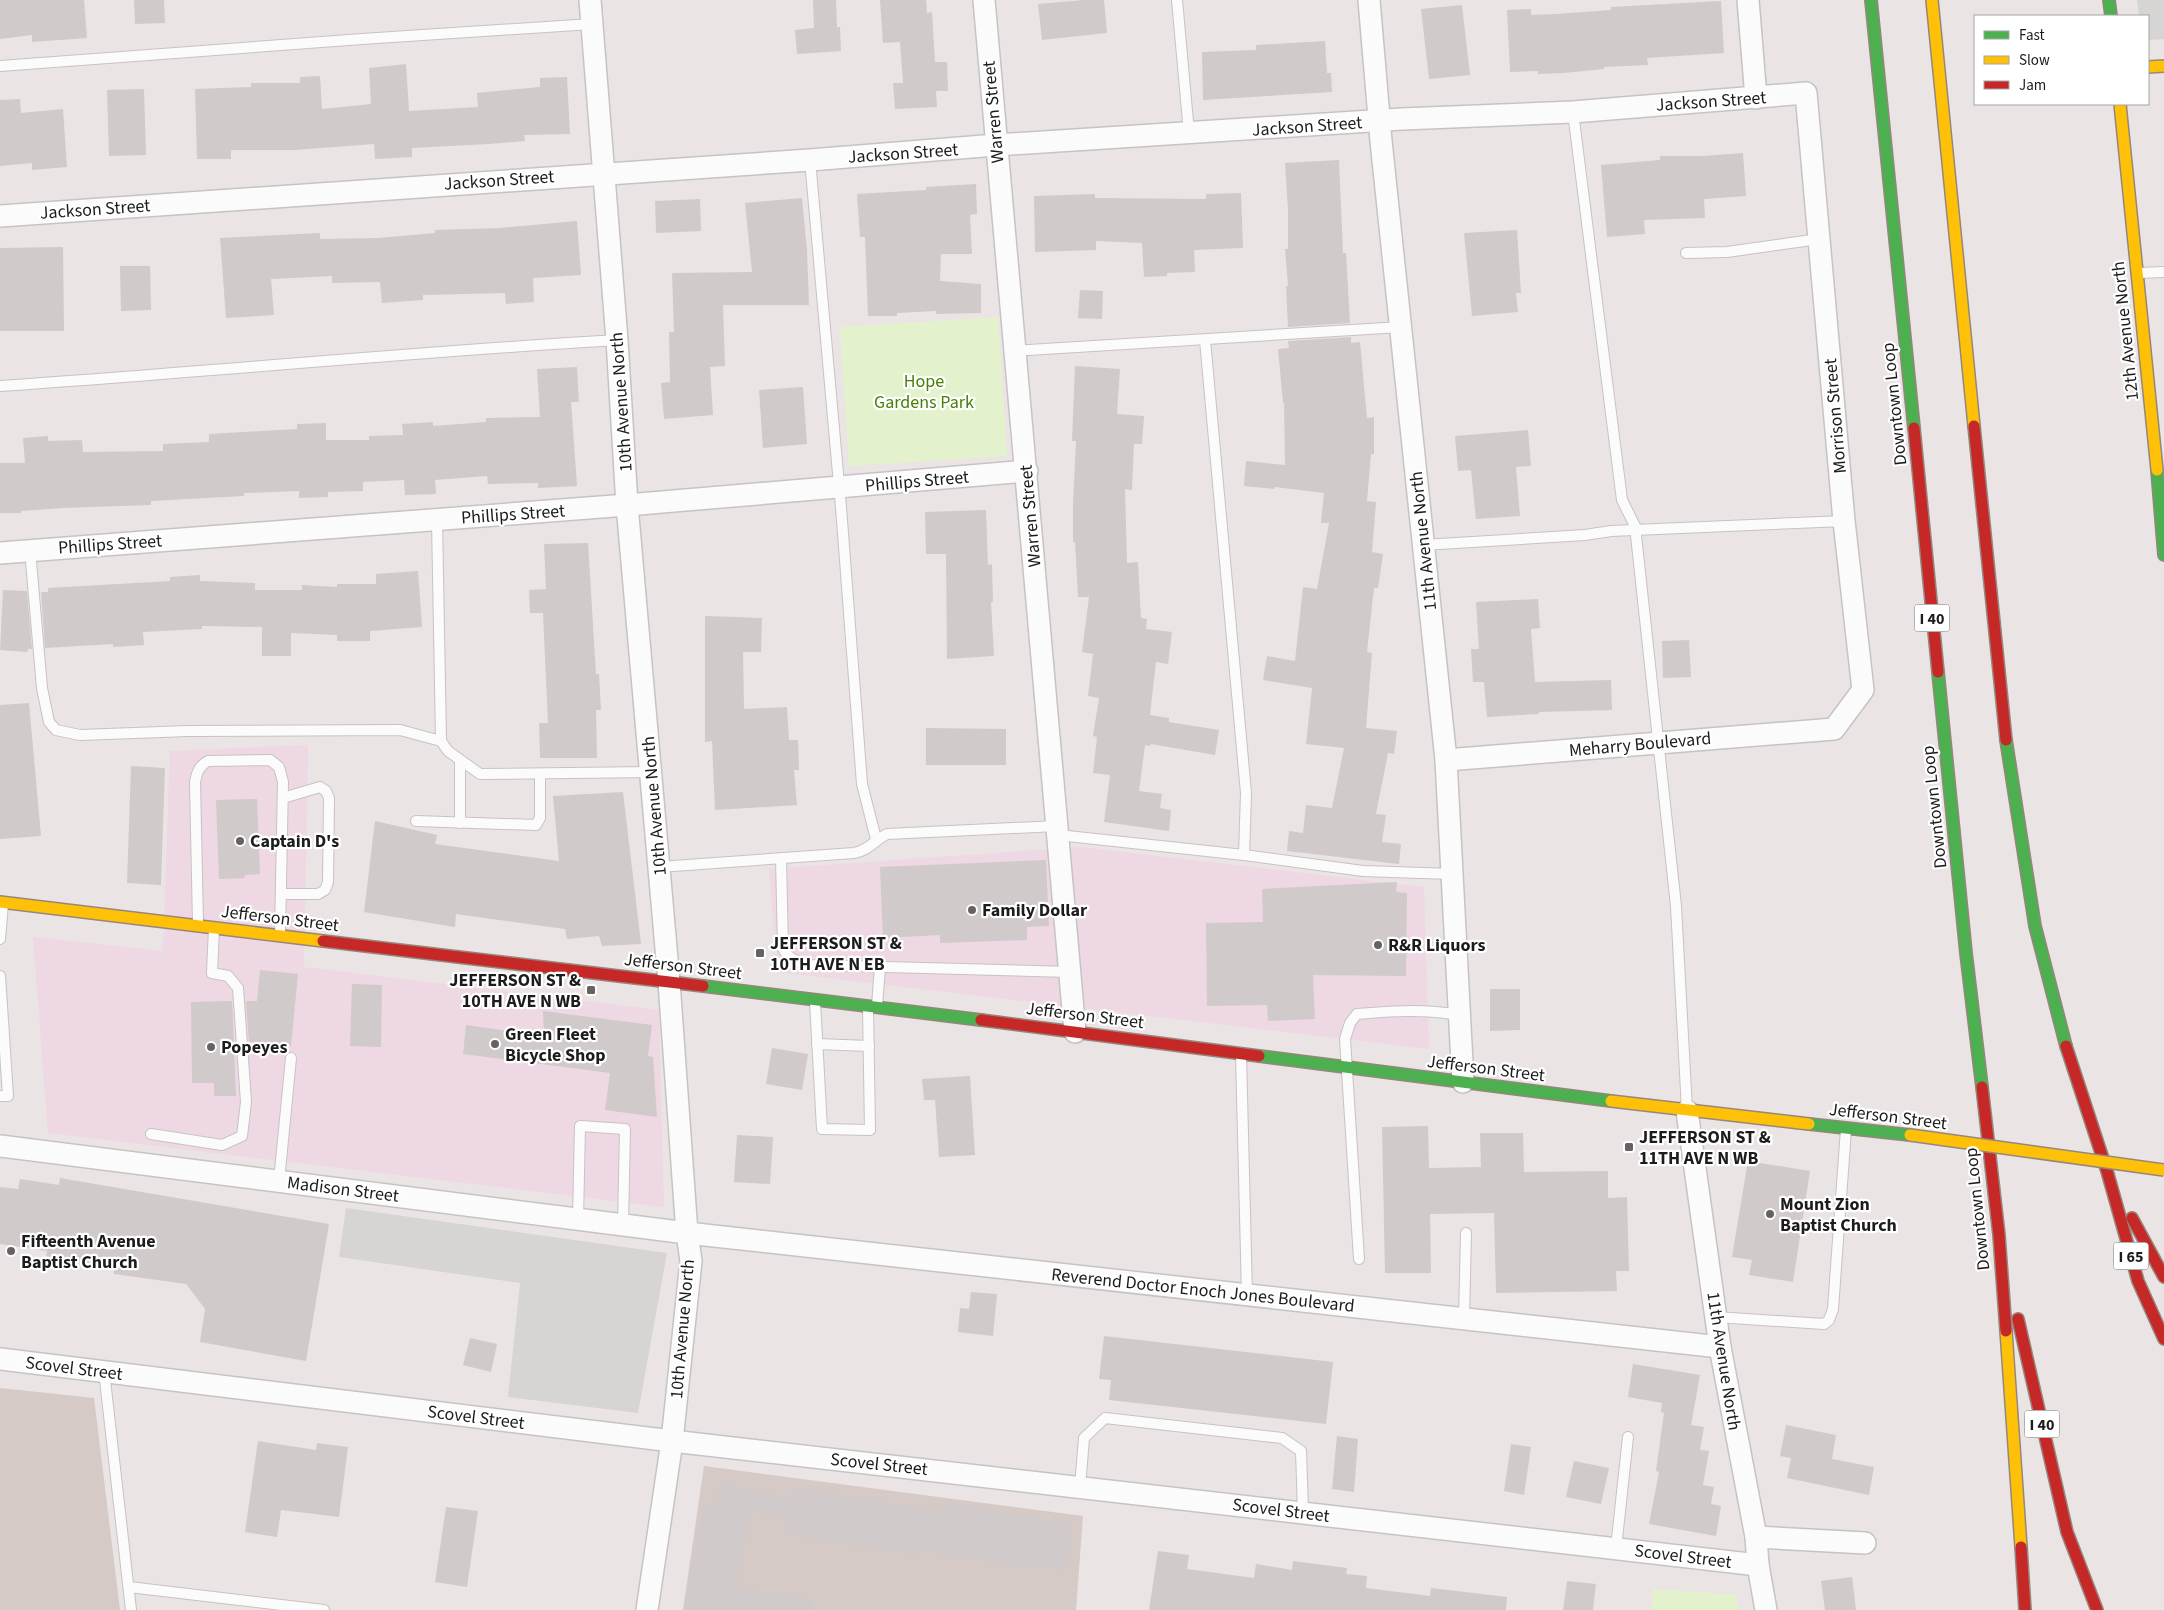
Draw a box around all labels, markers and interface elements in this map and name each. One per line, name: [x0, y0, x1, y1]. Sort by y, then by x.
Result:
legend: [1974, 15, 2149, 105]
text: Fast: [2019, 25, 2045, 46]
text: Slow: [2019, 50, 2050, 71]
street label: Warren Street: [977, 60, 1010, 164]
text: Jam: [2019, 75, 2046, 96]
street label: Jackson Street: [1655, 85, 1767, 118]
street label: Jackson Street: [1251, 110, 1363, 143]
street label: Jackson Street: [847, 137, 959, 170]
street label: Jackson Street: [443, 164, 555, 197]
street label: Jackson Street: [39, 193, 151, 226]
street label: 12th Avenue North: [2106, 260, 2145, 402]
street label: 10th Avenue North: [604, 331, 639, 473]
street label: Downtown Loop: [1876, 341, 1913, 467]
street label: Morrison Street: [1818, 357, 1853, 475]
park label: Hope Gardens Park: [874, 369, 974, 415]
street label: Warren Street: [1014, 464, 1047, 568]
street label: Phillips Street: [864, 465, 970, 498]
street label: 11th Avenue North: [1404, 470, 1443, 612]
street label: Phillips Street: [460, 498, 566, 531]
street label: Phillips Street: [57, 528, 163, 561]
road number: I 40: [1914, 604, 1950, 632]
street label: Meharry Boulevard: [1568, 726, 1712, 763]
street label: 10th Avenue North: [636, 735, 673, 877]
street label: Downtown Loop: [1916, 744, 1953, 870]
place label: Captain D's: [250, 829, 339, 854]
marker: Captain D's: [234, 835, 246, 847]
place label: Family Dollar: [982, 898, 1088, 923]
street label: Jefferson Street: [220, 899, 340, 938]
marker: Family Dollar: [966, 904, 978, 916]
place label: JEFFERSON ST & 10TH AVE N EB: [770, 931, 902, 977]
place label: R&R Liquors: [1388, 933, 1486, 958]
marker: R&R Liquors: [1372, 939, 1384, 951]
street label: Jefferson Street: [623, 947, 743, 986]
marker: JEFFERSON ST & 10TH AVE N EB: [754, 947, 766, 959]
place label: JEFFERSON ST & 10TH AVE N WB: [449, 968, 581, 1014]
marker: JEFFERSON ST & 10TH AVE N WB: [585, 984, 597, 996]
street label: Jefferson Street: [1025, 996, 1145, 1035]
place label: Green Fleet Bicycle Shop: [505, 1022, 606, 1068]
place label: Popeyes: [221, 1035, 287, 1060]
marker: Green Fleet Bicycle Shop: [489, 1038, 501, 1050]
marker: Popeyes: [205, 1041, 217, 1053]
street label: Jefferson Street: [1426, 1049, 1546, 1088]
street label: Jefferson Street: [1828, 1097, 1948, 1136]
place label: JEFFERSON ST & 11TH AVE N WB: [1639, 1125, 1771, 1171]
marker: JEFFERSON ST & 11TH AVE N WB: [1623, 1141, 1635, 1153]
street label: Downtown Loop: [1959, 1146, 1996, 1272]
street label: Madison Street: [286, 1170, 400, 1209]
place label: Mount Zion Baptist Church: [1780, 1192, 1897, 1238]
marker: Mount Zion Baptist Church: [1764, 1208, 1776, 1220]
place label: Fifteenth Avenue Baptist Church: [21, 1229, 156, 1275]
road number: I 65: [2114, 1242, 2148, 1270]
marker: Fifteenth Avenue Baptist Church: [5, 1245, 17, 1257]
street label: 10th Avenue North: [664, 1258, 701, 1400]
street label: Reverend Doctor Enoch Jones Boulevard: [1050, 1262, 1356, 1319]
street label: 11th Avenue North: [1700, 1290, 1747, 1432]
street label: Scovel Street: [24, 1350, 124, 1387]
street label: Scovel Street: [426, 1399, 526, 1436]
road number: I 40: [2024, 1410, 2060, 1438]
street label: Scovel Street: [829, 1447, 929, 1482]
street label: Scovel Street: [1231, 1492, 1331, 1529]
street label: Scovel Street: [1633, 1538, 1733, 1575]

